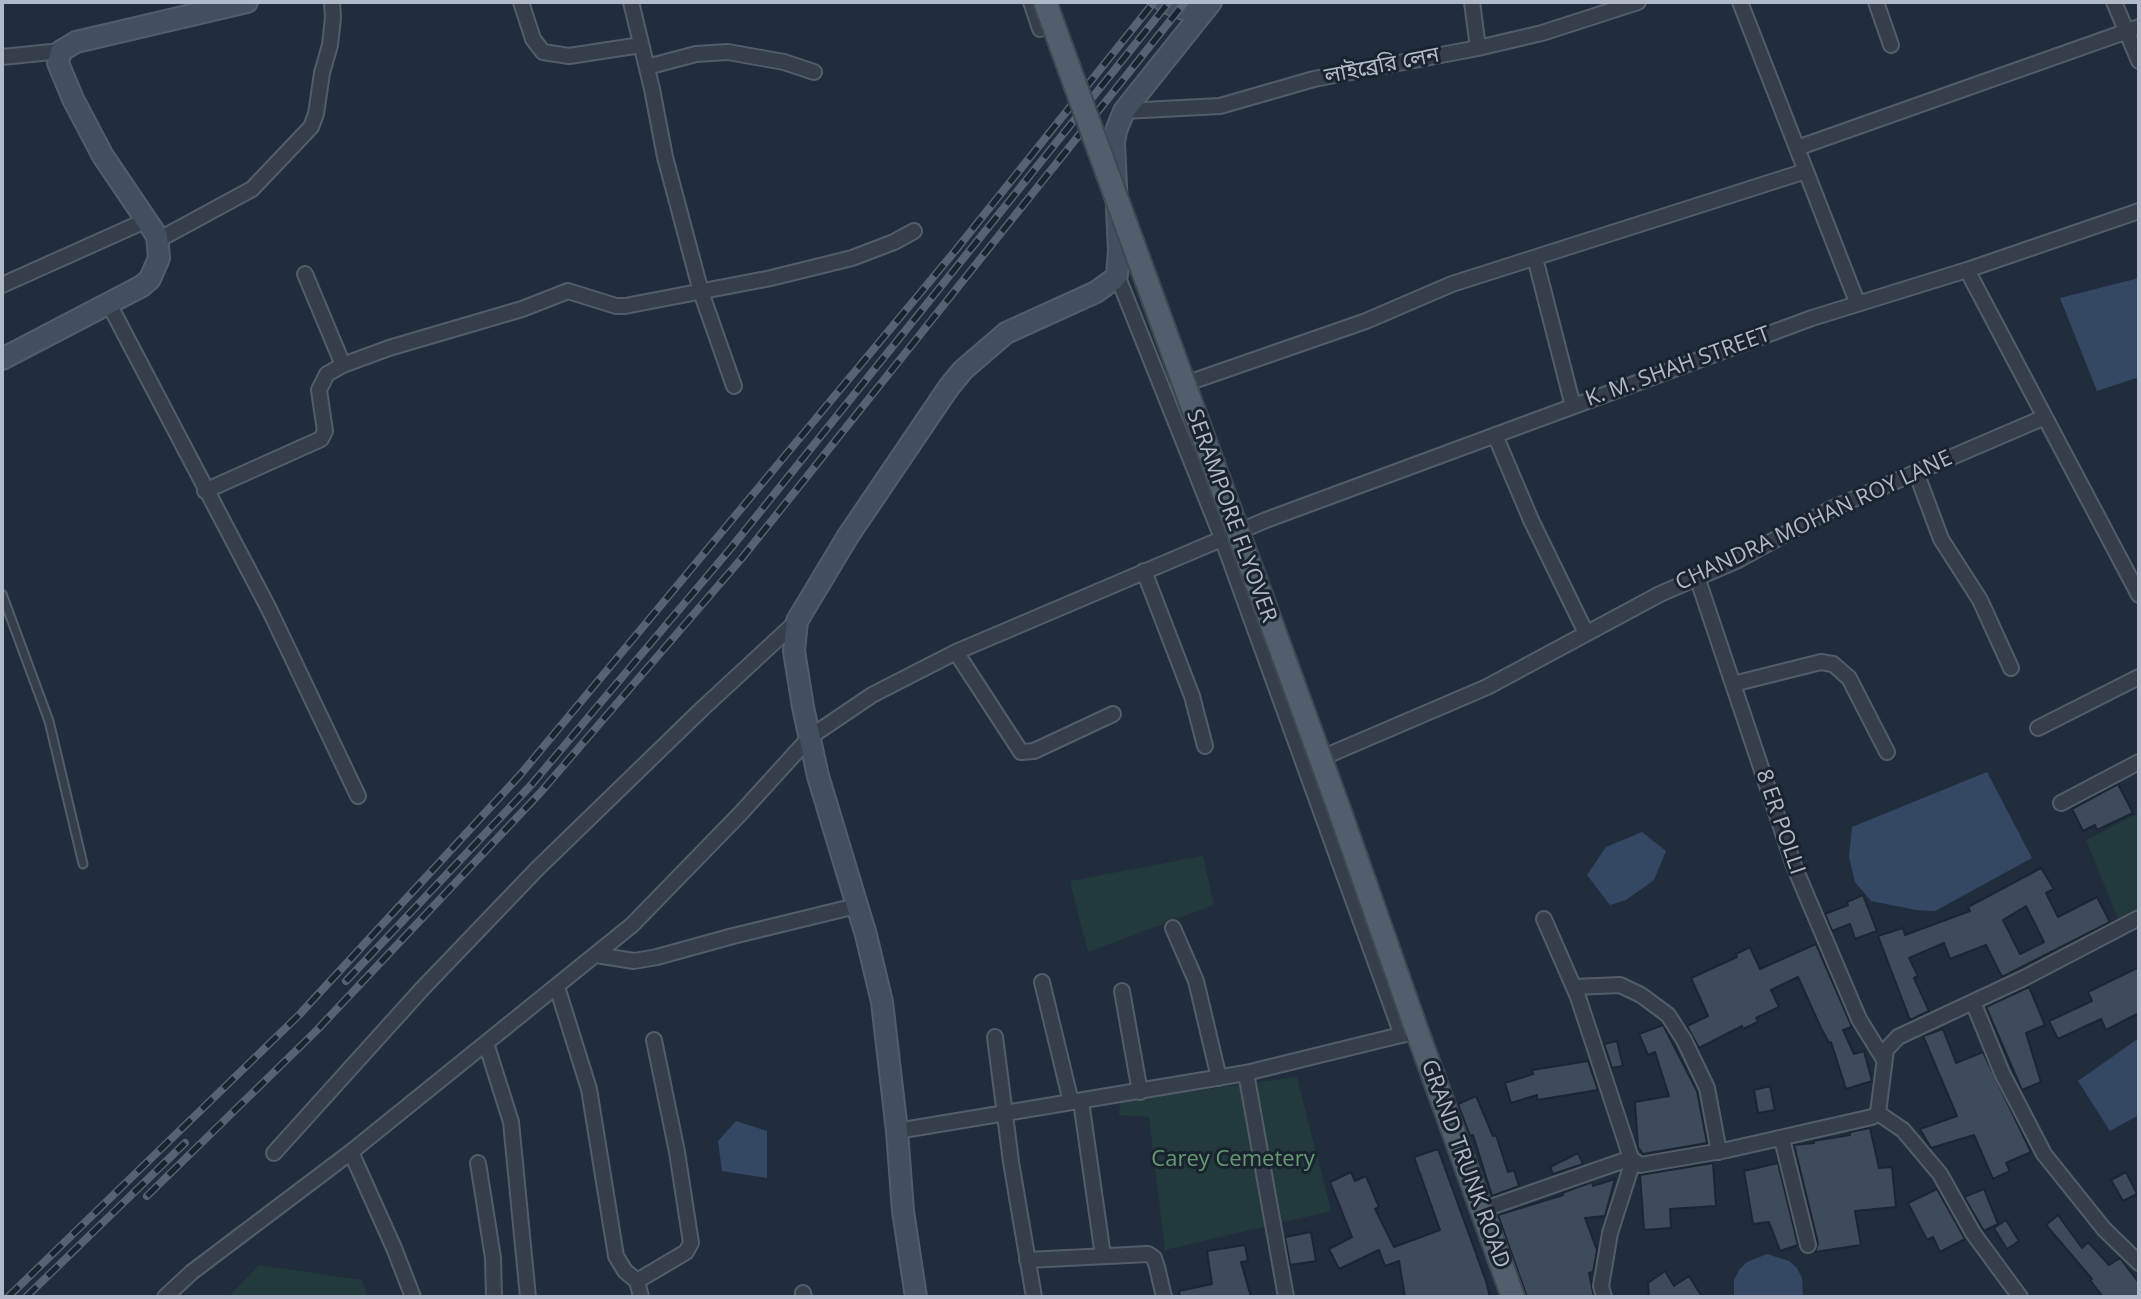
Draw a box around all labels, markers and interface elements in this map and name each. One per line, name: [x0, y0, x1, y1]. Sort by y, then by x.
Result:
street label: লাইব্রেরি লেন: [1322, 42, 1442, 90]
street label: K. M. SHAH STREET: [1582, 321, 1774, 413]
street label: SERAMPORE FLYOVER: [1180, 406, 1282, 626]
street label: CHANDRA MOHAN ROY LANE: [1672, 445, 1956, 597]
street label: 8 ER POLLI: [1750, 766, 1810, 878]
street label: GRAND TRUNK ROAD: [1415, 1056, 1515, 1272]
park label: Carey Cemetery: [1151, 1147, 1315, 1173]

